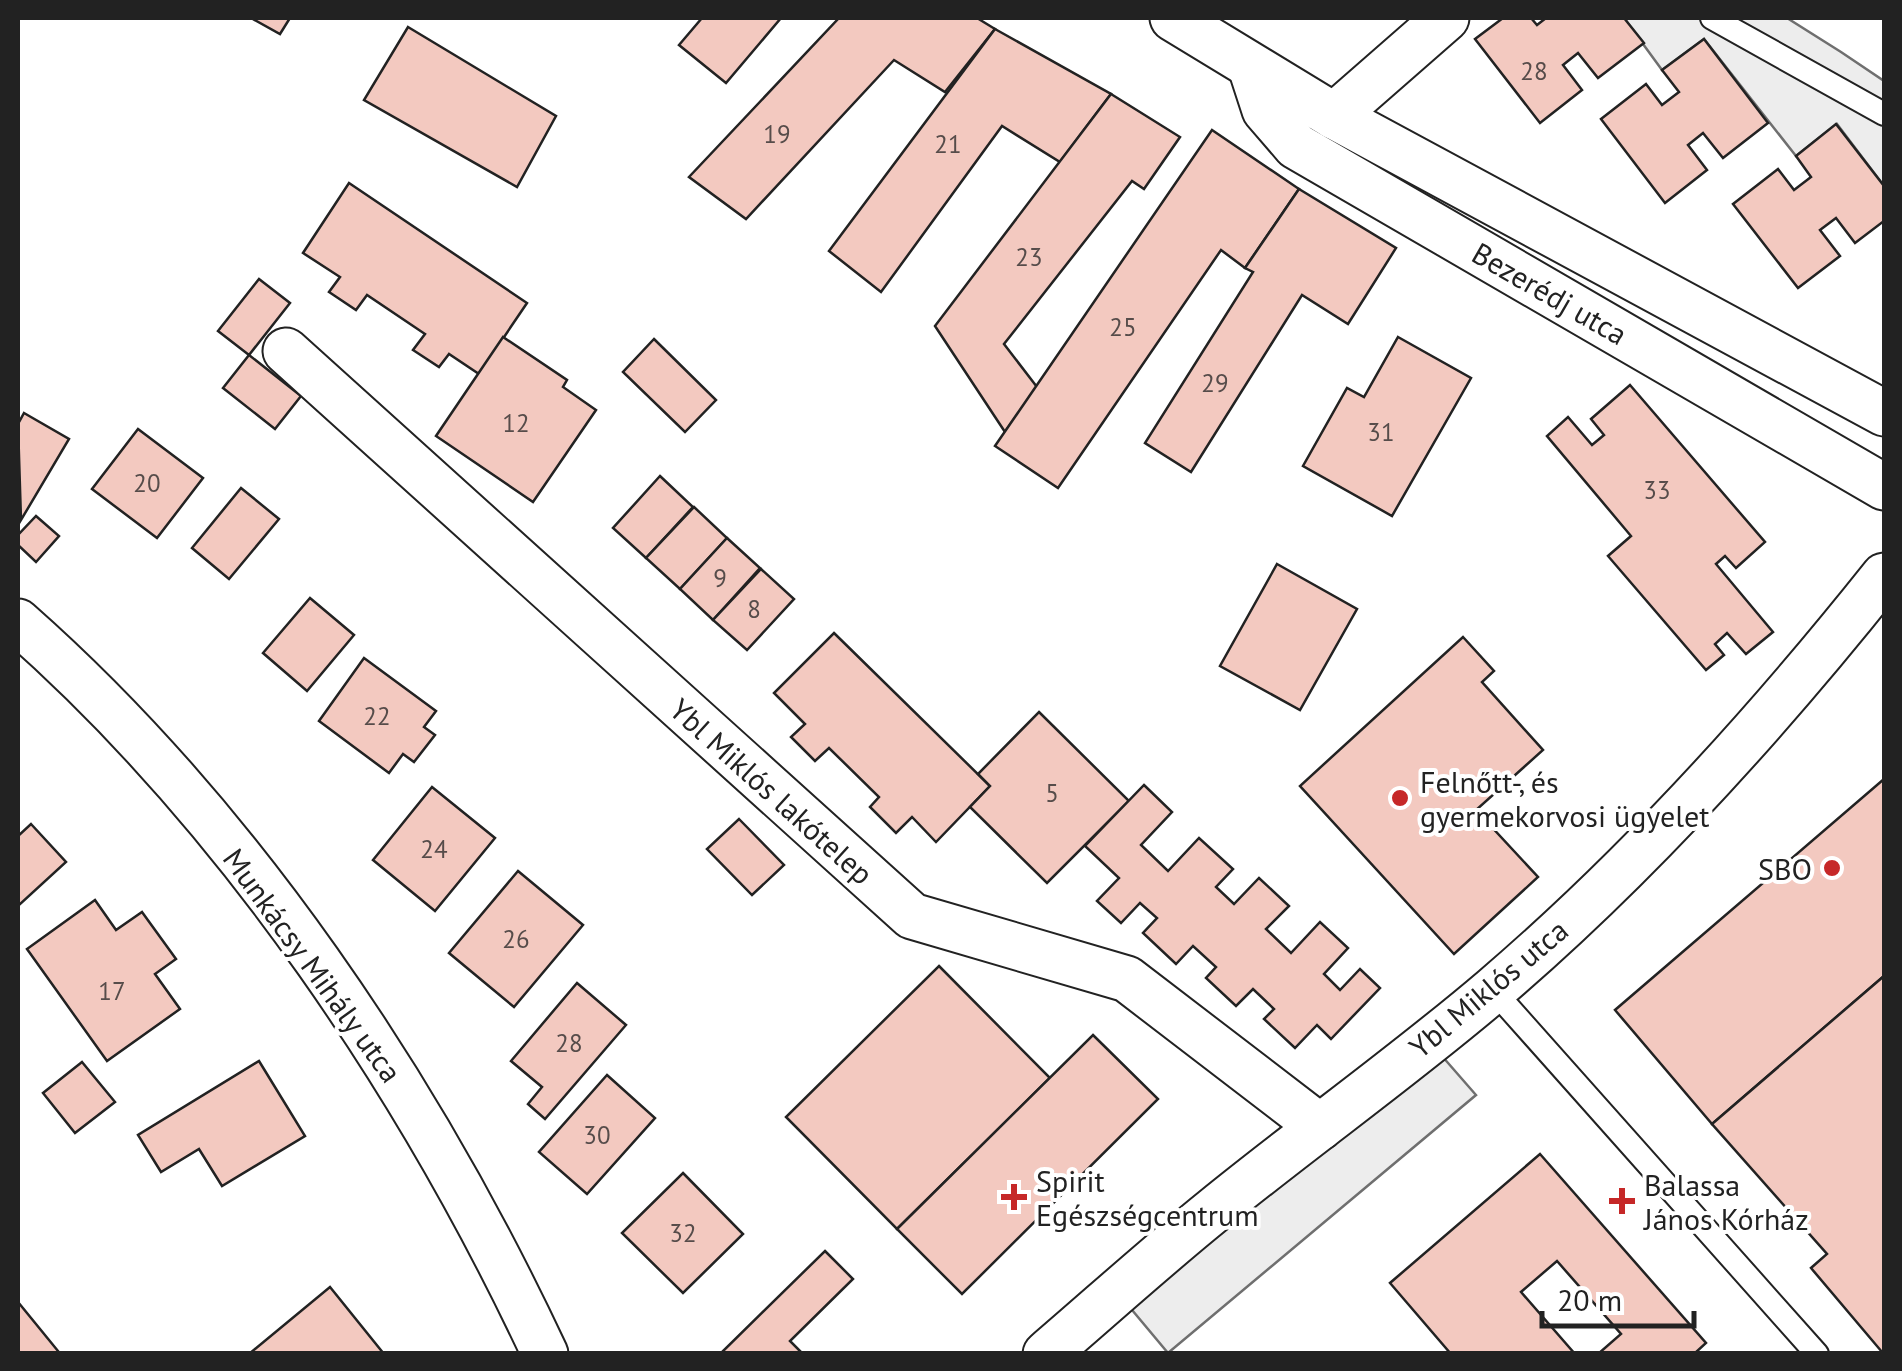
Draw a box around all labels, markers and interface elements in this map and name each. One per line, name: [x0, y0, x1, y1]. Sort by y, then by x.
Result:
house number: 28: [1520, 55, 1548, 87]
house number: 19: [763, 118, 791, 150]
house number: 21: [934, 128, 962, 160]
street label: Bezerédj utca: [1466, 233, 1634, 353]
house number: 23: [1015, 241, 1043, 273]
house number: 25: [1109, 311, 1137, 343]
house number: 29: [1201, 367, 1229, 399]
house number: 12: [502, 407, 530, 439]
house number: 31: [1367, 416, 1395, 448]
house number: 20: [133, 467, 161, 499]
house number: 33: [1643, 474, 1671, 506]
house number: 9: [713, 562, 727, 594]
house number: 8: [747, 593, 761, 625]
street label: Ybl Miklós lakótelep: [662, 689, 882, 893]
house number: 22: [363, 700, 391, 732]
place label: Felnőtt-, és gyermekorvosi ügyelet: [1420, 762, 1709, 835]
house number: 5: [1045, 777, 1059, 809]
marker: Felnőtt-, és gyermekorvosi ügyelet: [1389, 787, 1411, 809]
house number: 24: [420, 833, 448, 865]
street label: Munkácsy Mihály utca: [215, 840, 411, 1090]
place label: SBO: [1758, 849, 1812, 888]
marker: SBO: [1821, 857, 1843, 879]
street label: Ybl Miklós utca: [1400, 910, 1576, 1066]
house number: 26: [502, 923, 530, 955]
house number: 17: [98, 975, 126, 1007]
house number: 28: [555, 1027, 583, 1059]
house number: 30: [583, 1119, 611, 1151]
place label: Spirit Egészségcentrum: [1036, 1161, 1259, 1234]
place label: Balassa János Kórház: [1642, 1165, 1809, 1238]
marker: Spirit Egészségcentrum: [1001, 1184, 1027, 1210]
marker: Balassa János Kórház: [1609, 1188, 1635, 1214]
house number: 32: [669, 1217, 697, 1249]
scale bar: [1542, 1266, 1694, 1328]
text: 20 m: [1557, 1280, 1622, 1319]

